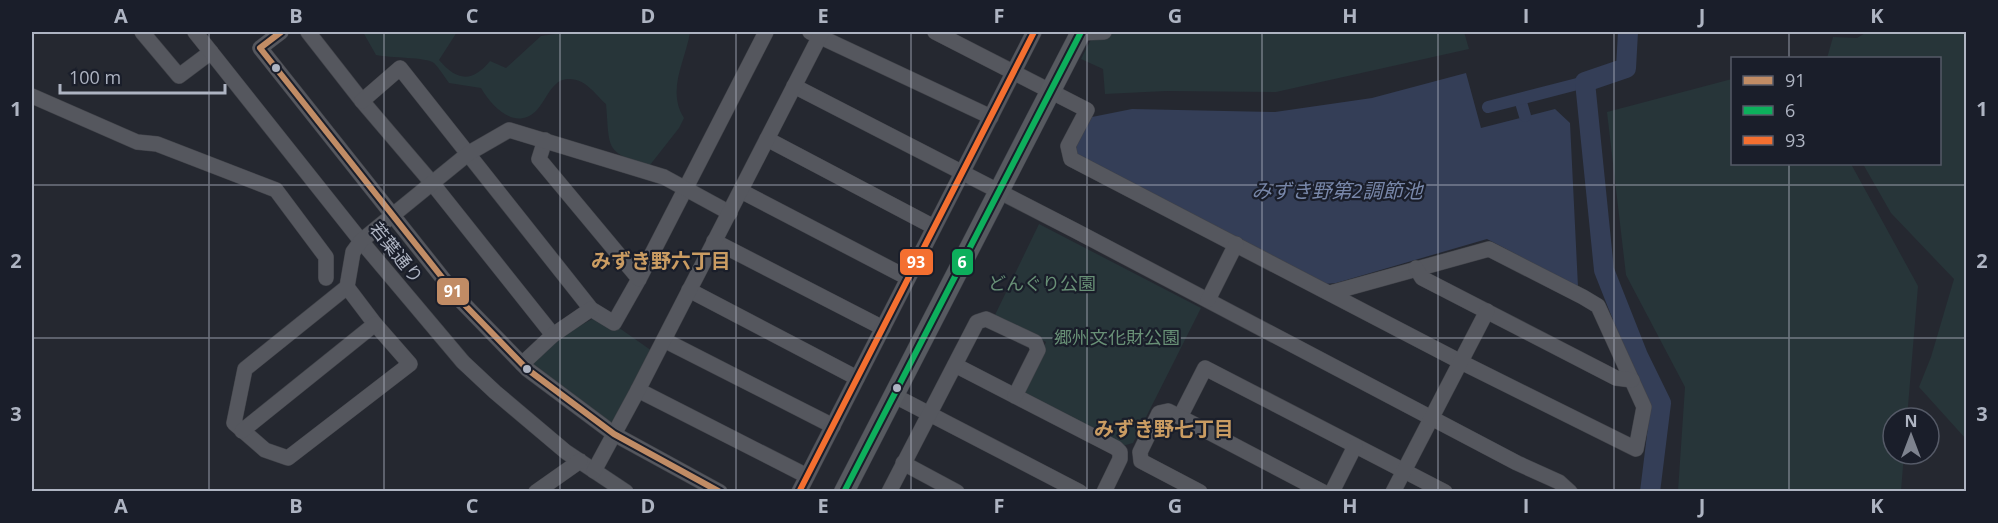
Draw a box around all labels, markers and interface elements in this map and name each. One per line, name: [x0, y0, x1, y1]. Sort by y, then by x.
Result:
text: A: [114, 2, 128, 29]
text: B: [289, 2, 303, 29]
text: C: [466, 2, 479, 29]
text: D: [641, 2, 655, 29]
text: E: [817, 2, 829, 29]
text: F: [994, 2, 1004, 29]
text: G: [1168, 2, 1182, 29]
text: H: [1342, 2, 1358, 29]
text: I: [1523, 2, 1529, 29]
text: J: [1697, 2, 1705, 29]
text: K: [1870, 2, 1884, 29]
scale bar: [60, 57, 225, 95]
legend: [1731, 57, 1941, 165]
unlabelled marker: [270, 62, 282, 74]
text: 100 m: [69, 65, 121, 89]
text: 91: [1785, 68, 1806, 92]
text: 1: [10, 95, 22, 122]
text: 1: [1976, 95, 1988, 122]
text: 6: [1785, 98, 1795, 122]
text: 93: [1785, 128, 1806, 152]
water label: みずき野第2調節池: [1251, 177, 1425, 204]
street label: 若葉通り: [365, 217, 429, 288]
text: 2: [10, 247, 22, 274]
district label: みずき野六丁目: [591, 247, 731, 274]
text: 2: [1976, 247, 1988, 274]
line badge: 93: [899, 248, 934, 276]
line badge: 6: [951, 248, 974, 276]
text: 93: [907, 251, 925, 273]
text: 6: [957, 251, 967, 273]
park label: どんぐり公園: [988, 271, 1096, 295]
line badge: 91: [436, 277, 470, 306]
text: 91: [444, 280, 462, 302]
park label: 郷州文化財公園: [1054, 325, 1180, 349]
unlabelled marker: [521, 363, 533, 375]
unlabelled marker: [891, 382, 903, 394]
text: 3: [10, 400, 22, 427]
text: 3: [1976, 400, 1988, 427]
north arrow: [1881, 406, 1941, 466]
text: N: [1904, 410, 1918, 432]
district label: みずき野七丁目: [1094, 415, 1234, 442]
text: A: [114, 492, 128, 519]
text: B: [289, 492, 303, 519]
text: C: [466, 492, 479, 519]
text: D: [641, 492, 655, 519]
text: E: [817, 492, 829, 519]
text: F: [994, 492, 1004, 519]
text: G: [1168, 492, 1182, 519]
text: H: [1342, 492, 1358, 519]
text: I: [1523, 492, 1529, 519]
text: J: [1697, 492, 1705, 519]
text: K: [1870, 492, 1884, 519]

